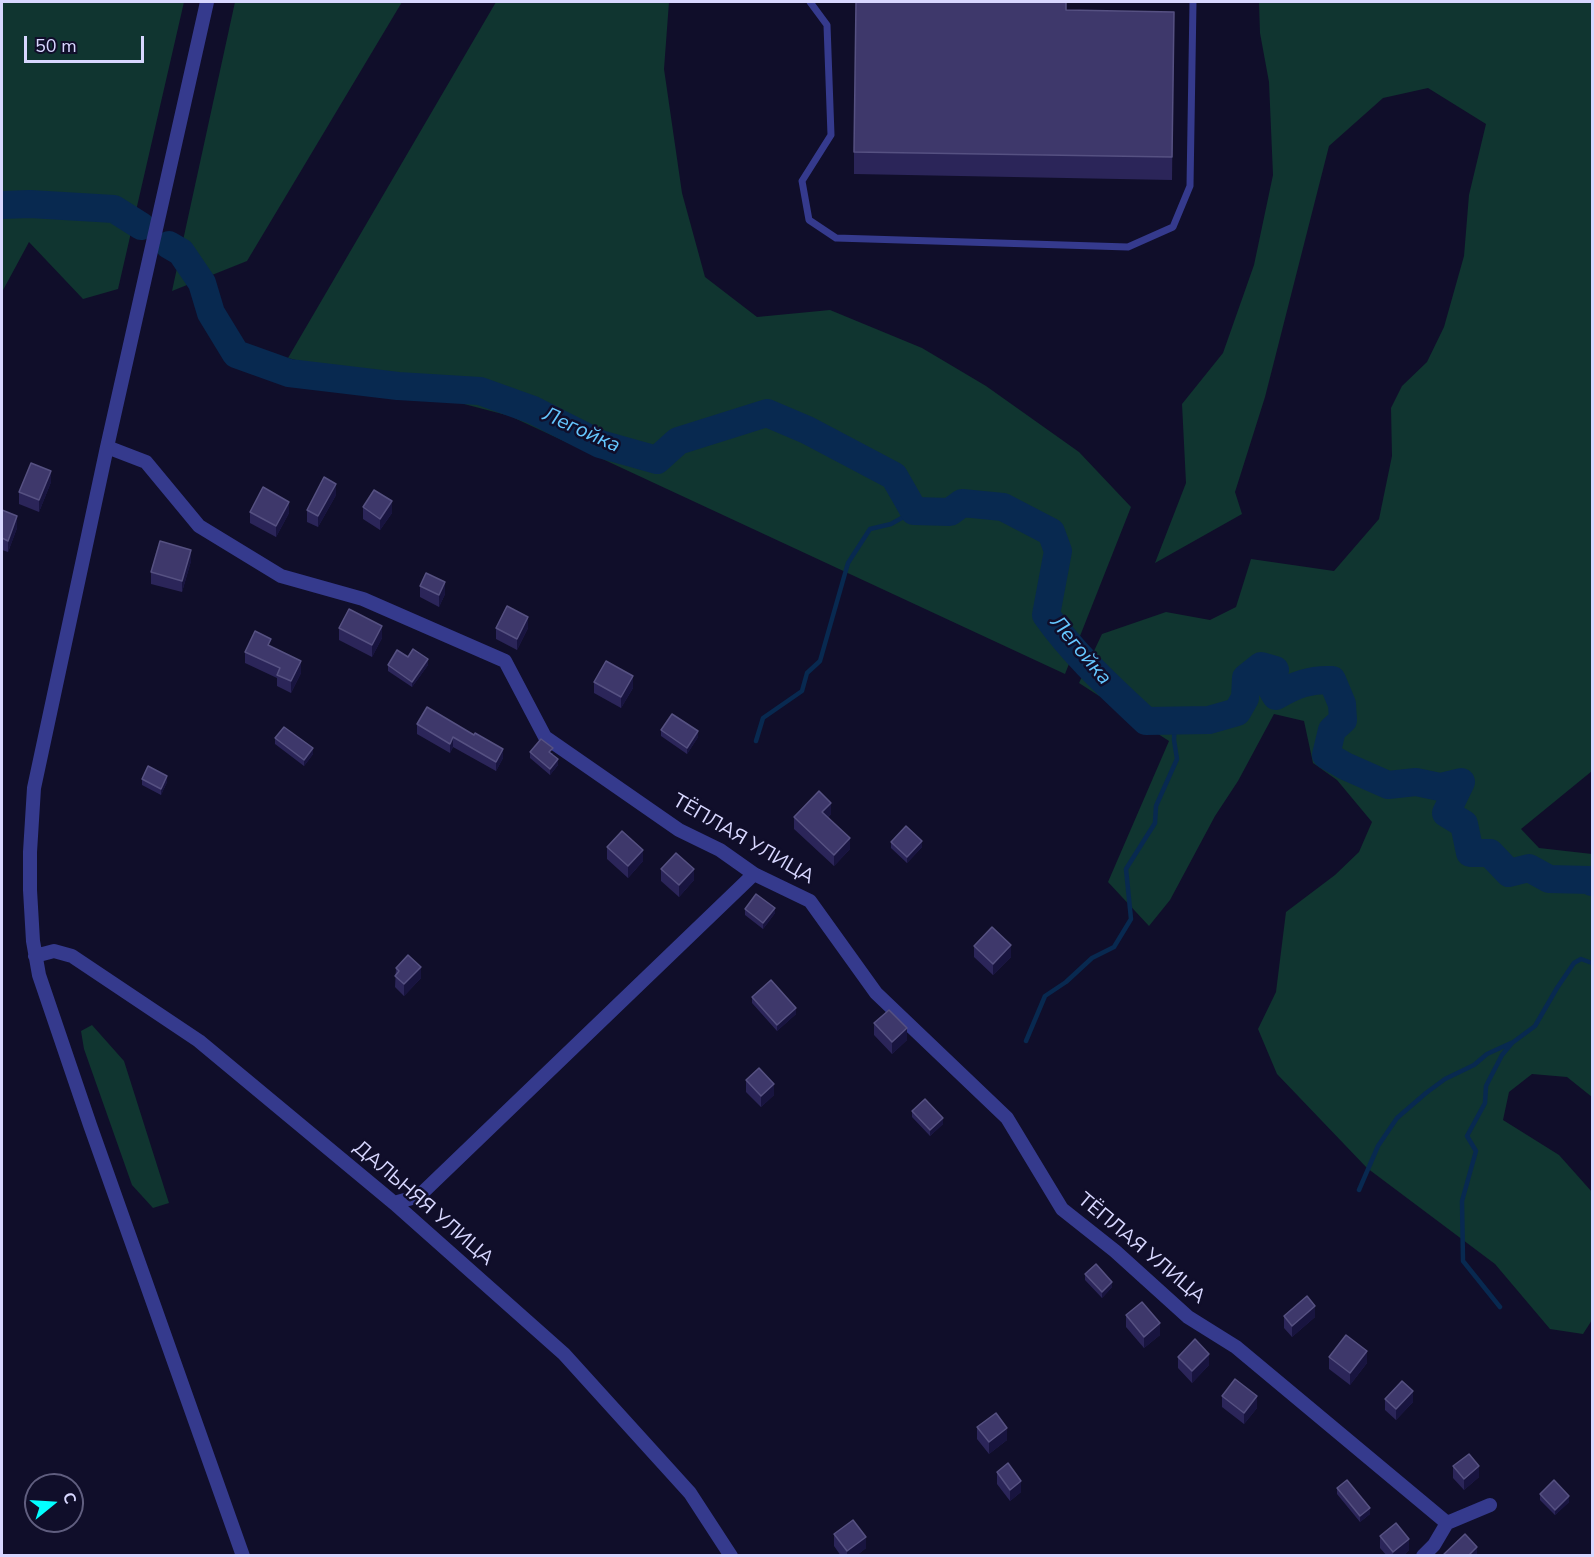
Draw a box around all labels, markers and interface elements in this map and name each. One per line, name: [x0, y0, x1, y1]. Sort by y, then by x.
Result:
scale bar: [27, 24, 147, 62]
text: 50 m: [35, 34, 77, 58]
water label: Легойка: [538, 403, 624, 459]
water label: Легойка: [1044, 611, 1116, 691]
street label: ТЁПЛАЯ УЛИЦА: [668, 790, 818, 890]
street label: ДАЛЬНЯЯ УЛИЦА: [348, 1136, 498, 1272]
street label: ТЁПЛАЯ УЛИЦА: [1072, 1189, 1210, 1309]
north arrow: [24, 1473, 84, 1533]
text: С: [57, 1489, 81, 1507]

